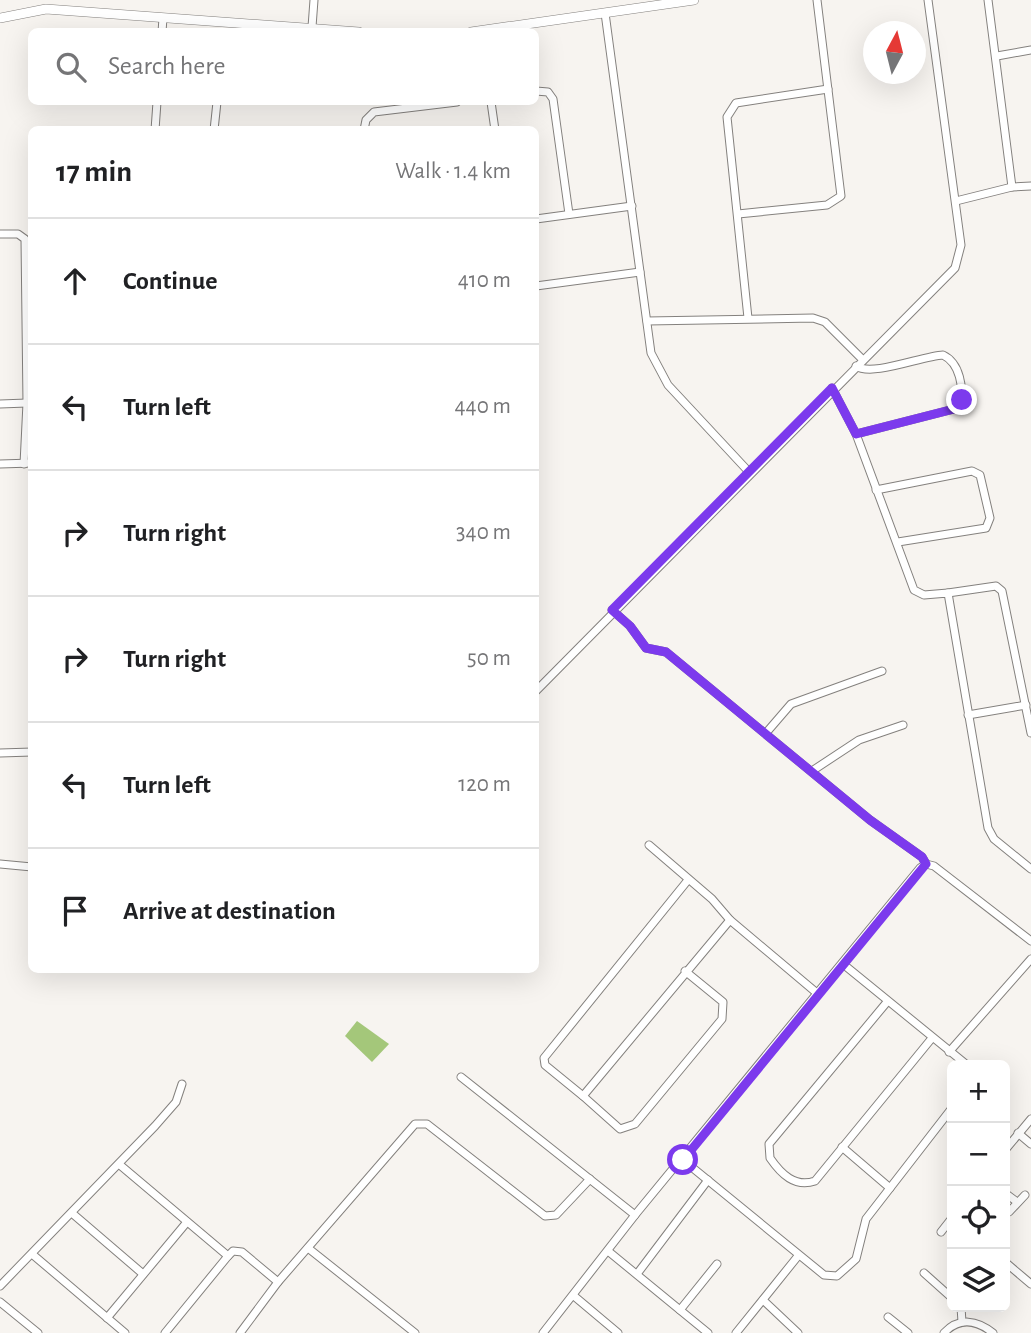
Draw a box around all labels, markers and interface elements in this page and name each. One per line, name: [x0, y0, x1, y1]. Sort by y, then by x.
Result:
north arrow: [863, 21, 926, 84]
search box: [28, 28, 539, 105]
icon: search: [52, 48, 90, 86]
text: Search here: [108, 53, 226, 79]
text: 17 min: [56, 157, 132, 187]
text: Walk · 1.4 km: [395, 160, 511, 183]
icon: ahead: [56, 262, 94, 300]
text: Continue: [123, 268, 218, 294]
text: 410 m: [458, 269, 511, 292]
route end: [946, 384, 977, 415]
icon: left: [56, 388, 94, 426]
text: Turn left: [123, 394, 211, 420]
text: 440 m: [455, 395, 511, 418]
icon: right: [56, 514, 94, 552]
text: Turn right: [123, 520, 226, 546]
text: 340 m: [456, 521, 511, 544]
icon: right: [56, 640, 94, 678]
text: Turn right: [123, 646, 226, 672]
text: 50 m: [467, 647, 511, 670]
icon: left: [56, 766, 94, 804]
text: Turn left: [123, 772, 211, 798]
text: 120 m: [458, 773, 511, 796]
icon: arrive: [56, 892, 94, 930]
text: Arrive at destination: [123, 898, 336, 924]
map controls: [947, 1060, 1010, 1312]
button: +: [947, 1060, 1010, 1123]
button: −: [947, 1123, 1010, 1186]
route start: [667, 1144, 698, 1175]
button: locate: [947, 1186, 1010, 1249]
button: layers: [947, 1249, 1010, 1312]

